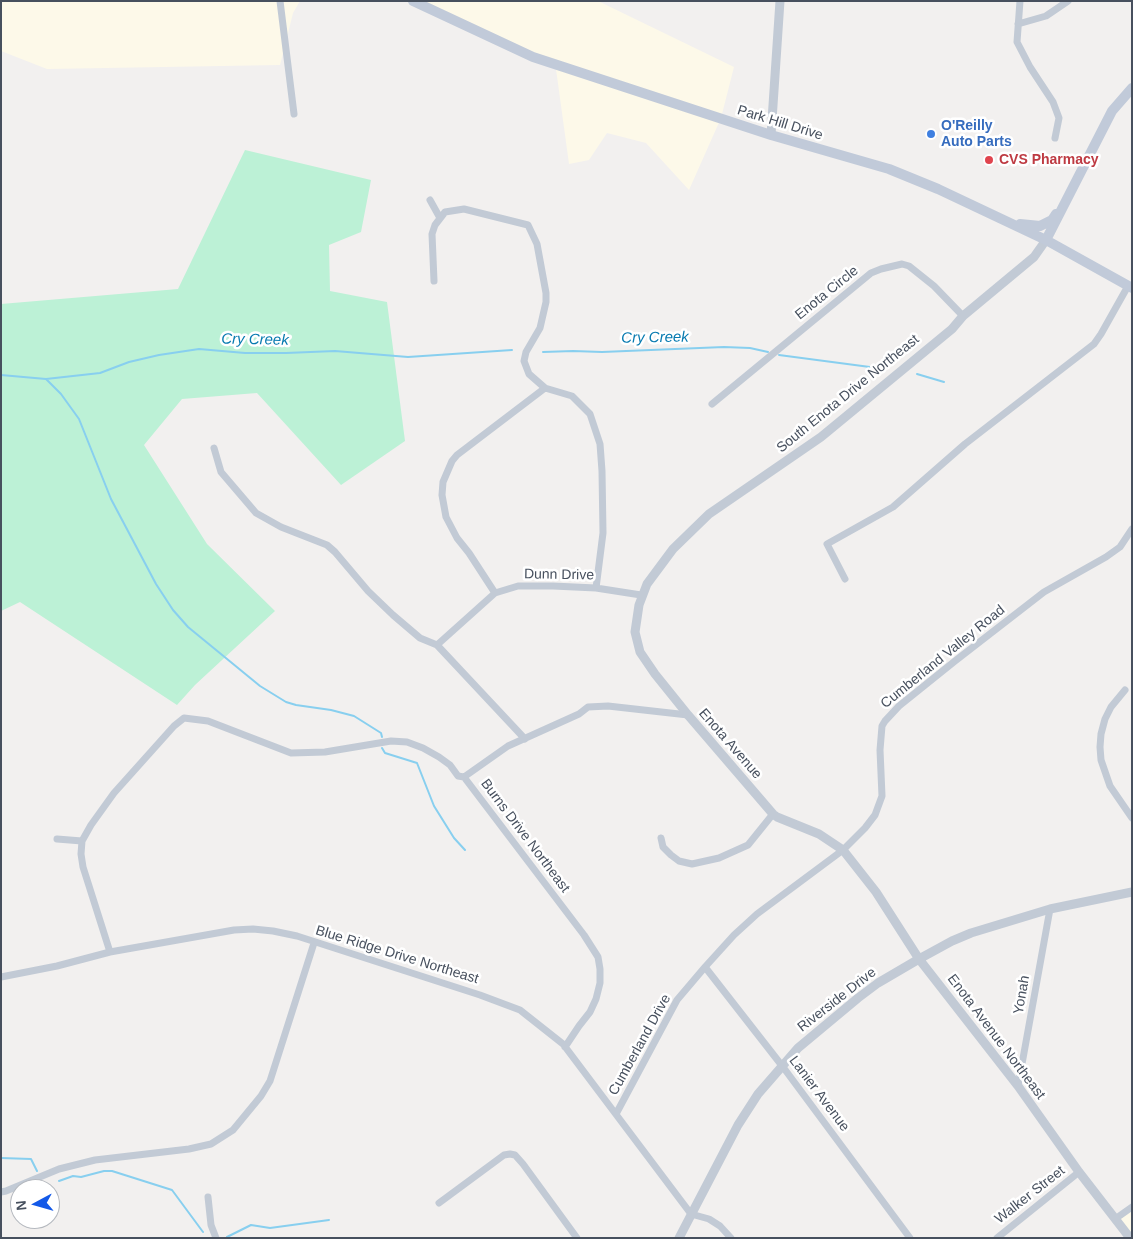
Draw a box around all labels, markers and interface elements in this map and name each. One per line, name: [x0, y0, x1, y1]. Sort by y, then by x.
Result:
street label: Park Hill Drive: [735, 102, 825, 144]
place label: O'Reilly Auto Parts: [941, 118, 1012, 150]
marker: O'Reilly Auto Parts: [925, 128, 937, 140]
place label: CVS Pharmacy: [999, 152, 1099, 168]
marker: CVS Pharmacy: [983, 154, 995, 166]
street label: Enota Circle: [792, 262, 862, 324]
water label: Cry Creek: [621, 328, 689, 348]
water label: Cry Creek: [221, 330, 289, 350]
street label: South Enota Drive Northeast: [773, 331, 923, 457]
street label: Dunn Drive: [524, 566, 594, 584]
street label: Cumberland Valley Road: [878, 602, 1008, 712]
street label: Enota Avenue: [695, 705, 765, 783]
street label: Burns Drive Northeast: [477, 776, 573, 896]
street label: Blue Ridge Drive Northeast: [313, 922, 481, 988]
street label: Riverside Drive: [794, 964, 880, 1036]
street label: Enota Avenue Northeast: [943, 971, 1049, 1103]
street label: Yonah: [1010, 974, 1034, 1016]
street label: Cumberland Drive: [605, 992, 675, 1098]
street label: Lanier Avenue: [785, 1053, 853, 1135]
street label: Walker Street: [992, 1162, 1068, 1228]
north arrow: [10, 1179, 60, 1229]
text: N: [13, 1200, 30, 1211]

